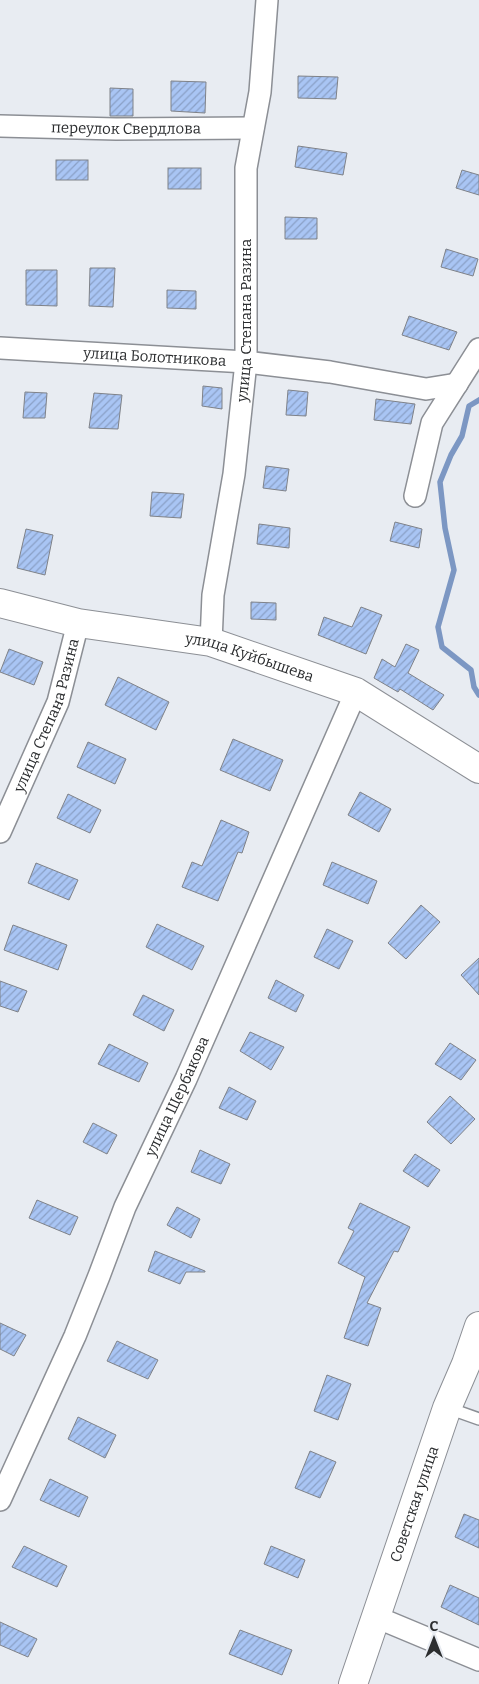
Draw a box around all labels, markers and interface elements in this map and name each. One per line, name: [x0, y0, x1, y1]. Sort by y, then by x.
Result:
street label: переулок Свердлова: [51, 118, 201, 138]
street label: улица Степана Разина: [233, 239, 255, 404]
street label: улица Болотникова: [82, 344, 227, 370]
street label: улица Куйбышева: [183, 629, 316, 686]
street label: улица Степана Разина: [9, 636, 83, 796]
street label: улица Щербакова: [141, 1033, 213, 1160]
street label: Советская улица: [386, 1444, 442, 1565]
north arrow: [409, 1614, 459, 1664]
text: С: [430, 1618, 439, 1635]

